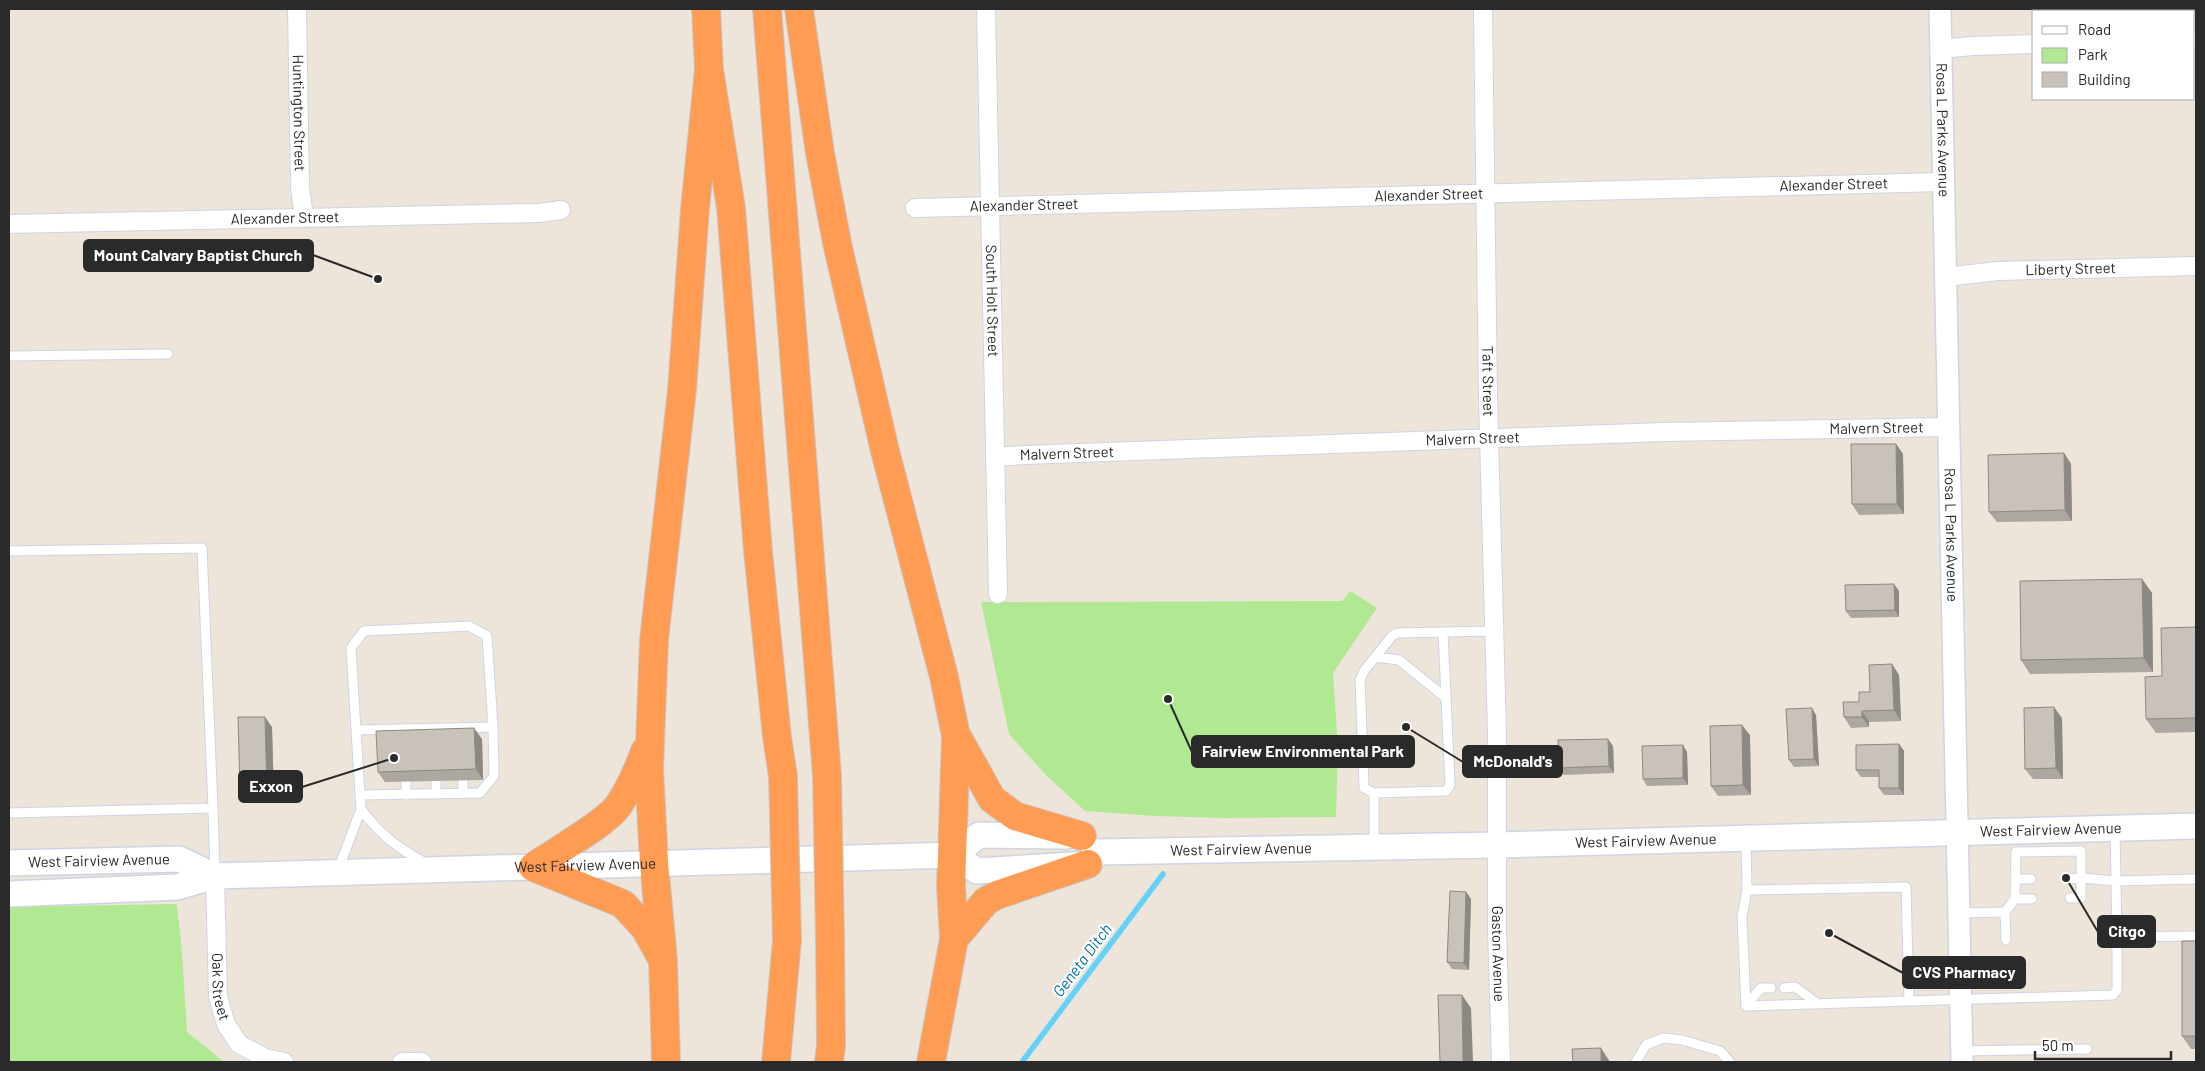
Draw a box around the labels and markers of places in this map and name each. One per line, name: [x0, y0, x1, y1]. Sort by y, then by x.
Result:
callout: Mount Calvary Baptist Church: [84, 240, 313, 271]
callout: Fairview Environmental Park: [1192, 736, 1414, 767]
callout: McDonald's: [1463, 746, 1562, 777]
callout: Exxon: [239, 771, 302, 802]
callout: Citgo: [2098, 916, 2155, 947]
callout: CVS Pharmacy: [1903, 957, 2025, 988]

